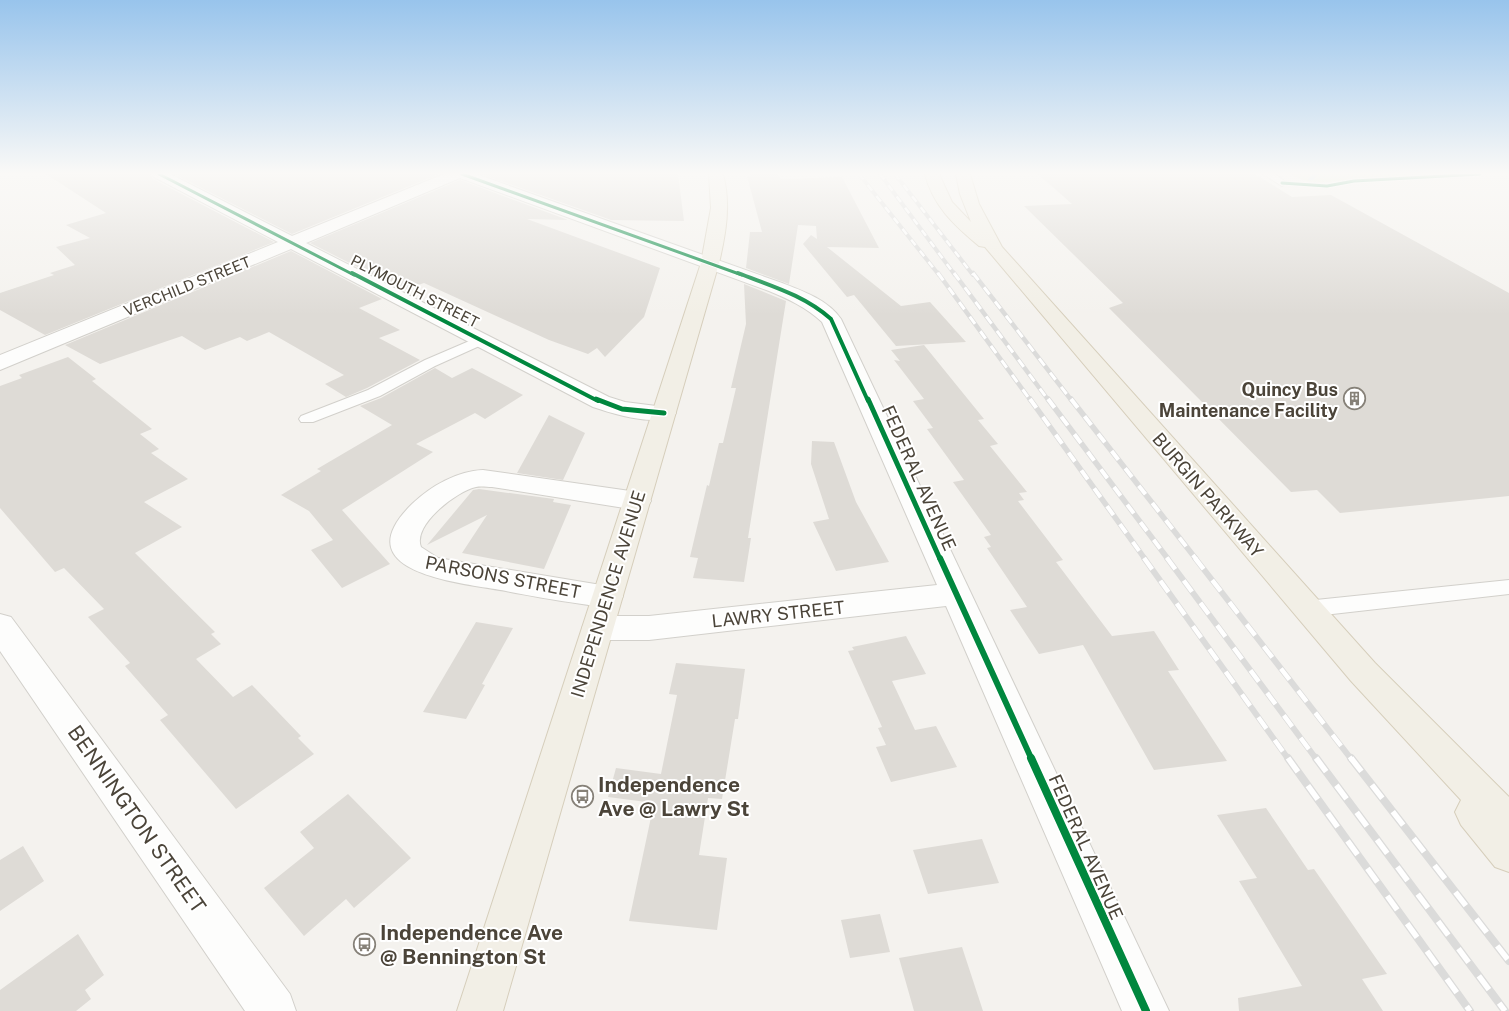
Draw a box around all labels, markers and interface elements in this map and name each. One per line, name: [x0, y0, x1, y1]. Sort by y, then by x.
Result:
street label: PLYMOUTH STREET: [348, 251, 482, 331]
street label: VERCHILD STREET: [121, 253, 253, 319]
place label: Quincy Bus Maintenance Facility: [1159, 379, 1338, 421]
building icon: Quincy Bus Maintenance Facility: [1342, 387, 1366, 411]
street label: FEDERAL AVENUE: [877, 402, 961, 554]
street label: BURGIN PARKWAY: [1148, 428, 1268, 562]
street label: INDEPENDENCE AVENUE: [566, 488, 650, 700]
street label: PARSONS STREET: [423, 552, 583, 602]
street label: LAWRY STREET: [710, 597, 846, 631]
street label: BENNINGTON STREET: [63, 720, 211, 918]
street label: FEDERAL AVENUE: [1044, 771, 1128, 923]
place label: Independence Ave @ Lawry St: [598, 772, 749, 821]
bus stop icon: Independence Ave @ Lawry St: [570, 784, 594, 808]
place label: Independence Ave @ Bennington St: [380, 920, 563, 969]
bus stop icon: Independence Ave @ Bennington St: [352, 932, 376, 956]

